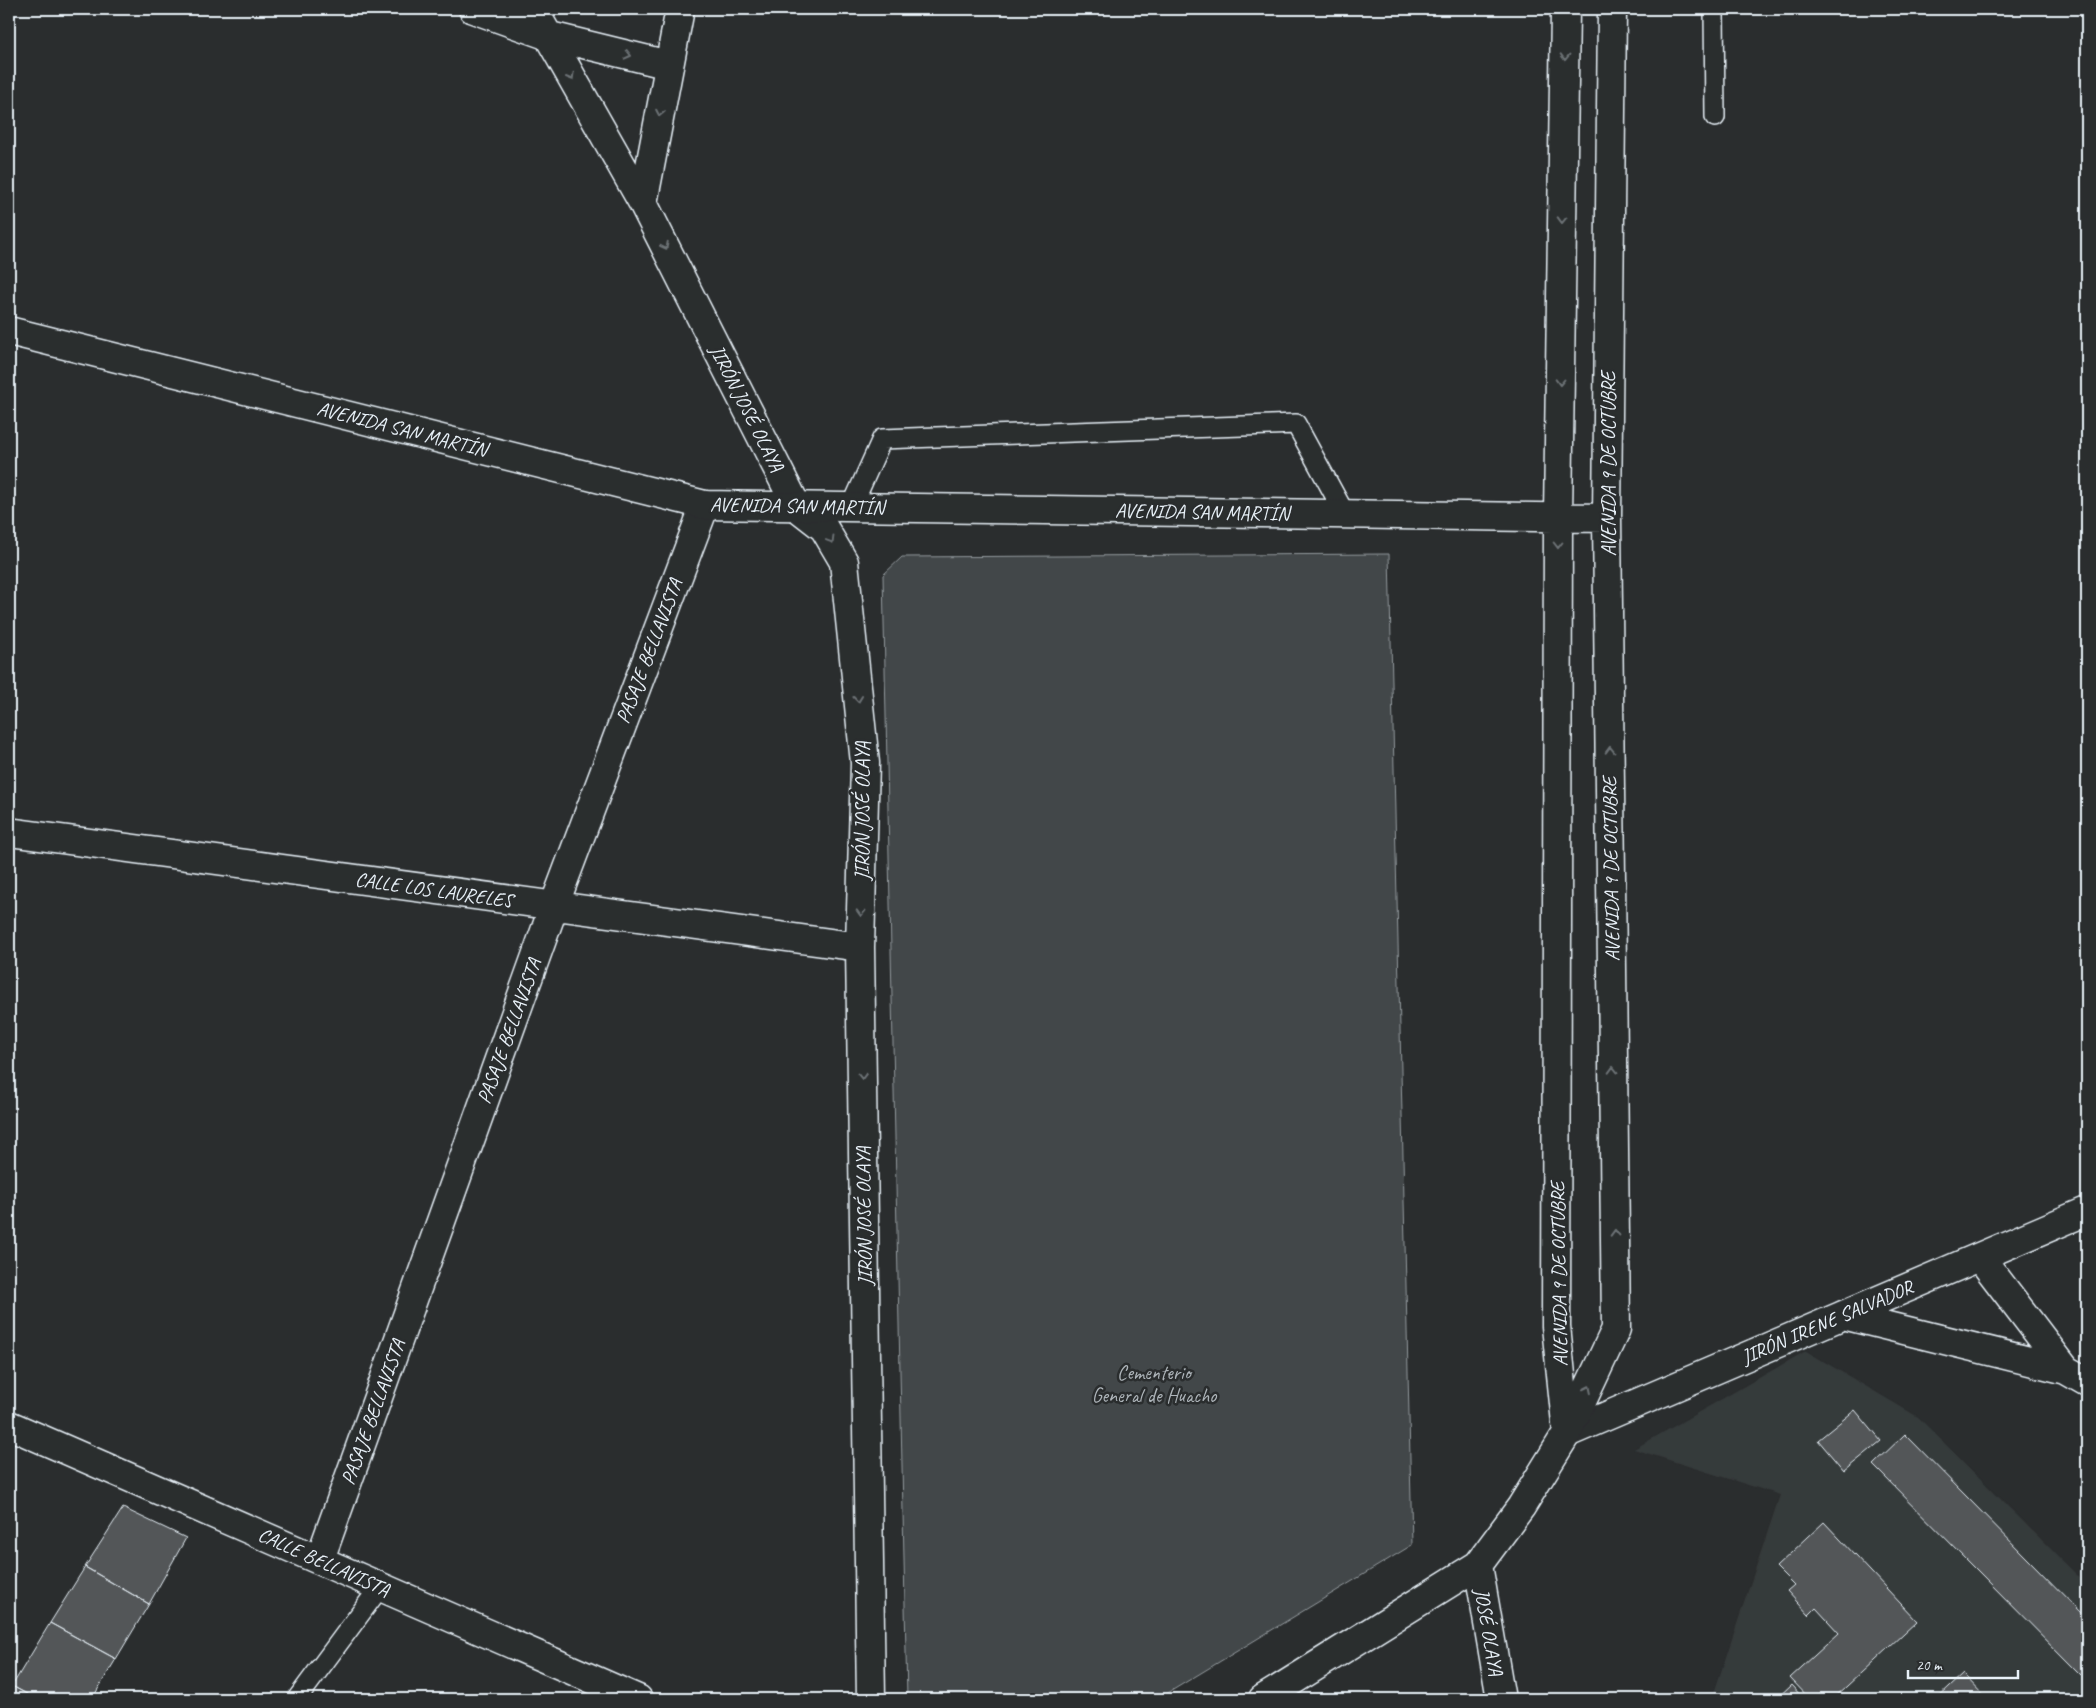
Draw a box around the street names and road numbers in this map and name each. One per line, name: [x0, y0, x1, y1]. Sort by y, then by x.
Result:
street label: JIRÓN JOSÉ OLAYA: [704, 339, 790, 477]
street label: AVENIDA 9 DE OCTUBRE: [1596, 369, 1621, 556]
street label: AVENIDA SAN MARTÍN: [315, 396, 492, 463]
street label: AVENIDA SAN MARTÍN: [710, 492, 887, 520]
street label: AVENIDA SAN MARTÍN: [1115, 498, 1292, 526]
street label: PASAJE BELLAVISTA: [610, 574, 688, 727]
street label: JIRÓN JOSÉ OLAYA: [850, 740, 875, 882]
street label: AVENIDA 9 DE OCTUBRE: [1597, 774, 1625, 962]
street label: CALLE LOS LAURELES: [354, 867, 518, 914]
street label: PASAJE BELLAVISTA: [471, 954, 547, 1107]
street label: JIRÓN JOSÉ OLAYA: [850, 1145, 878, 1287]
street label: AVENIDA 9 DE OCTUBRE: [1545, 1179, 1573, 1367]
street label: JIRÓN IRENE SALVADOR: [1737, 1274, 1918, 1370]
street label: PASAJE BELLAVISTA: [335, 1335, 411, 1488]
street label: CALLE BELLAVISTA: [254, 1522, 395, 1603]
street label: JOSÉ OLAYA: [1469, 1585, 1509, 1679]

